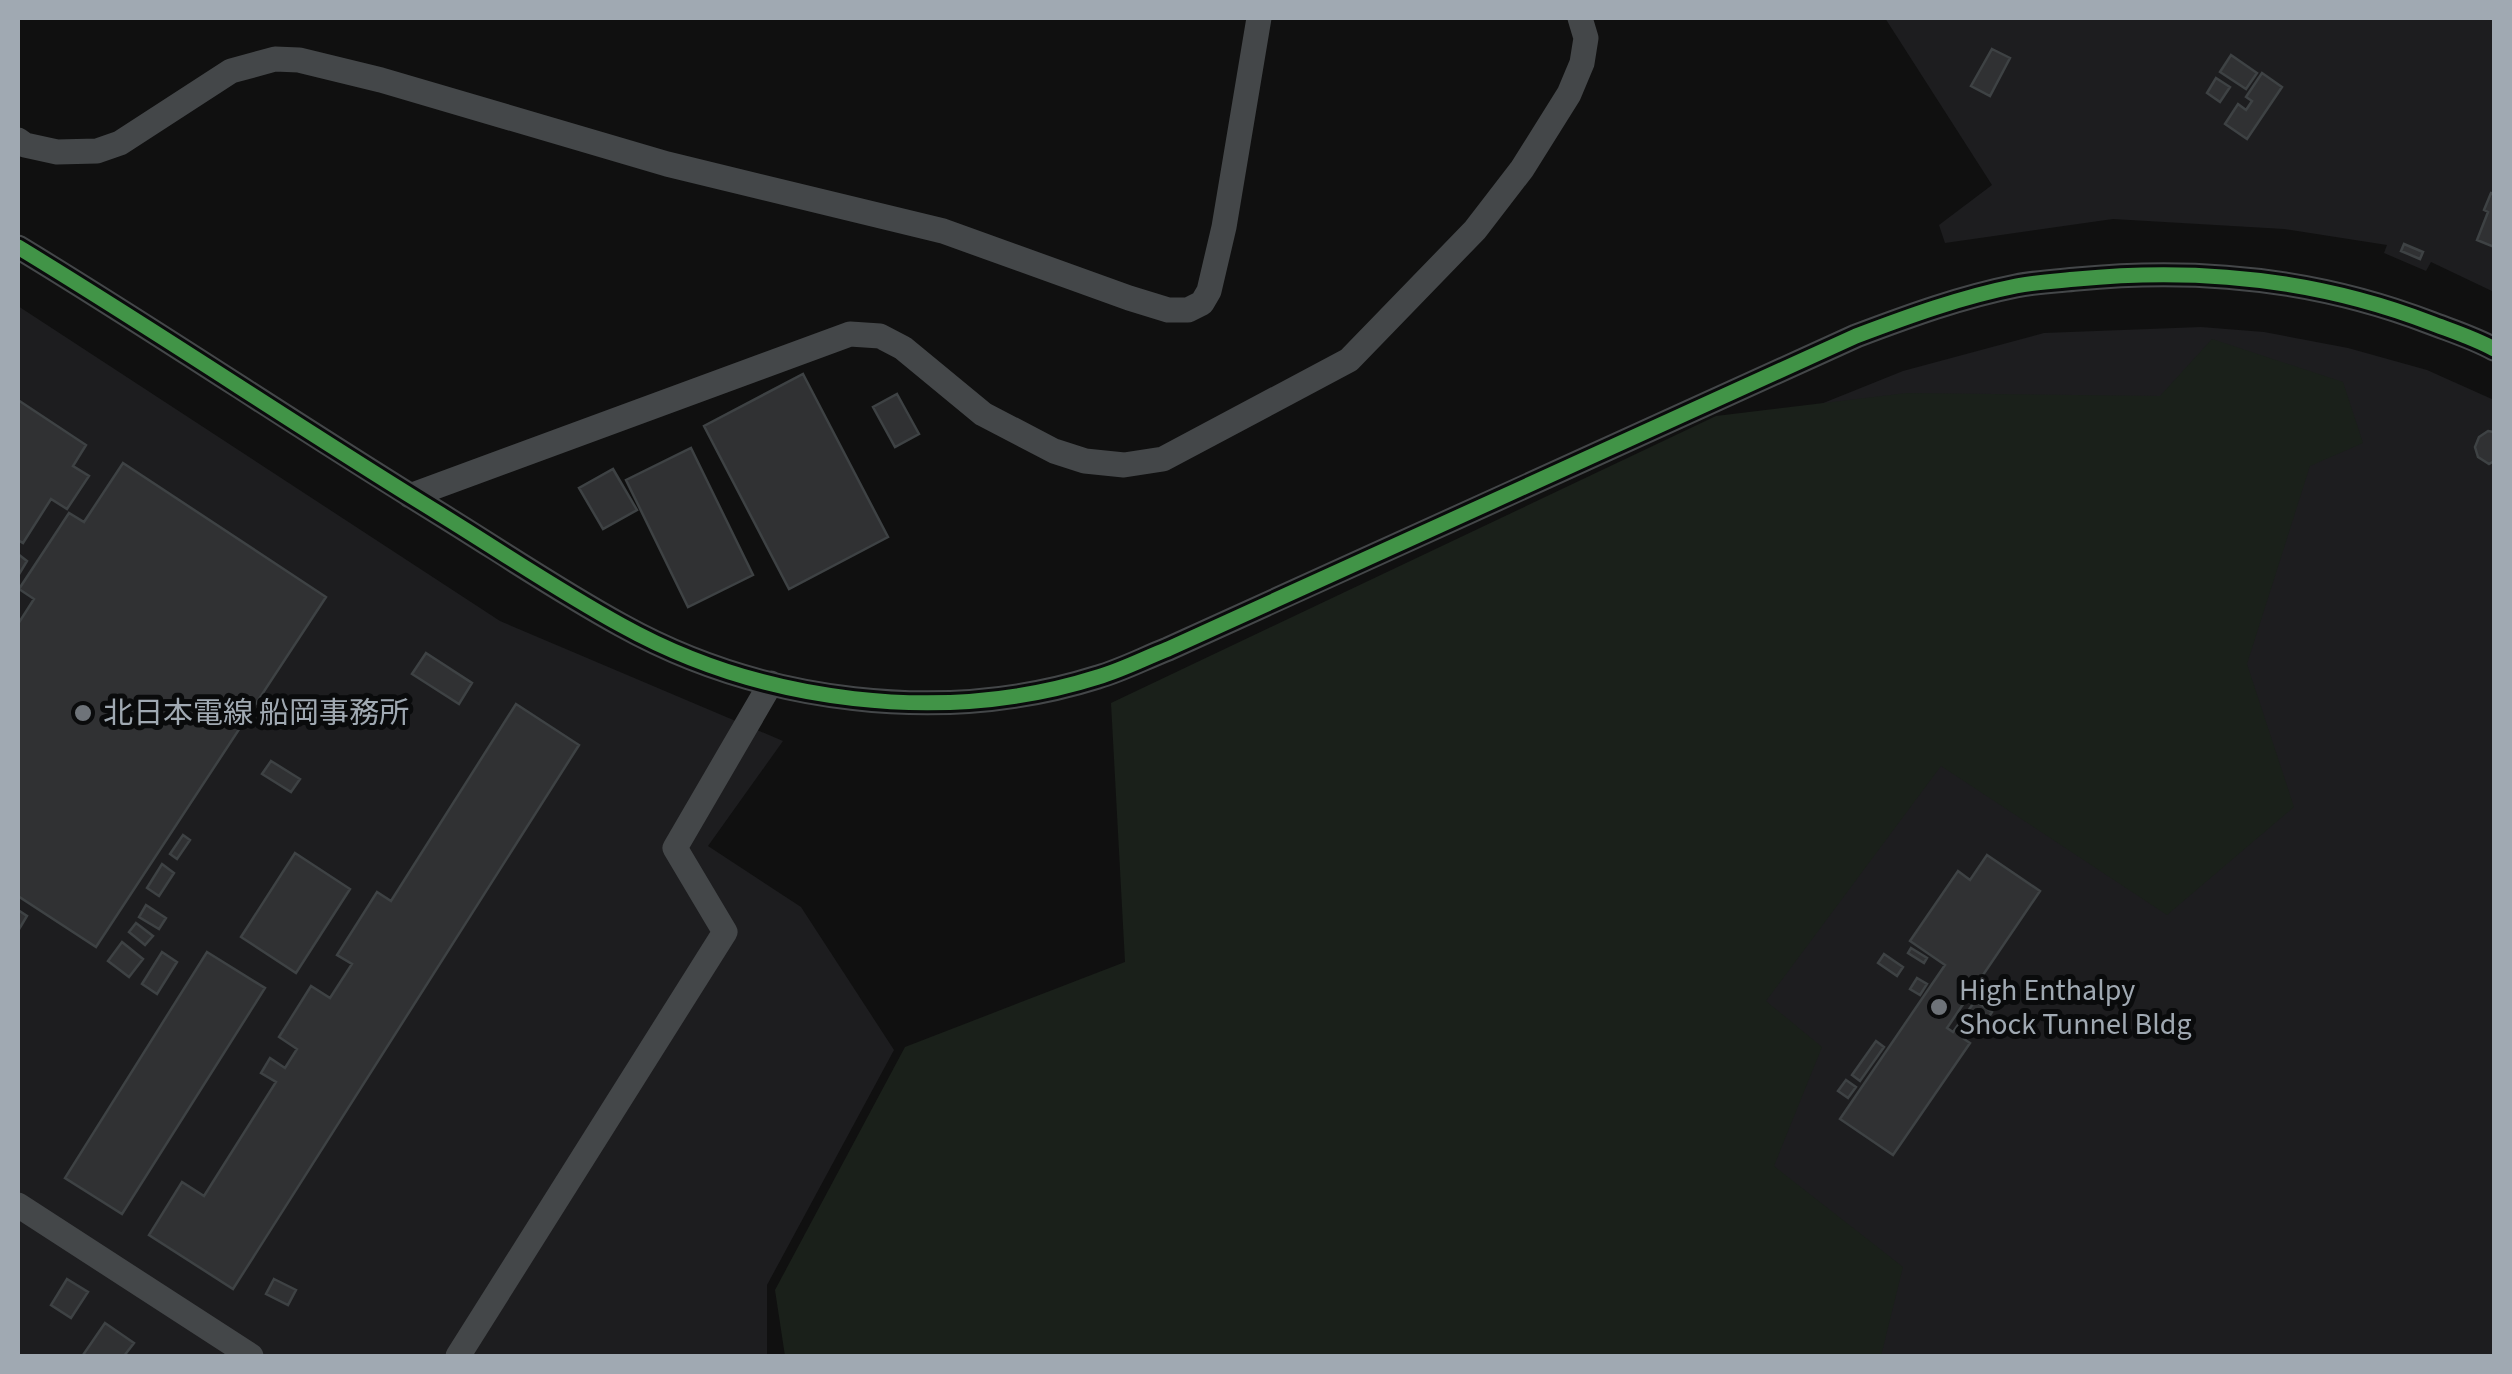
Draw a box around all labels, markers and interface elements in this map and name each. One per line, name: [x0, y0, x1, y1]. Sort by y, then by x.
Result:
place label: 北日本電線 船岡事務所: [103, 692, 409, 735]
marker: 北日本電線 船岡事務所: [72, 702, 94, 724]
place label: High Enthalpy Shock Tunnel Bldg: [1959, 969, 2192, 1046]
marker: High Enthalpy Shock Tunnel Bldg: [1928, 996, 1950, 1018]

